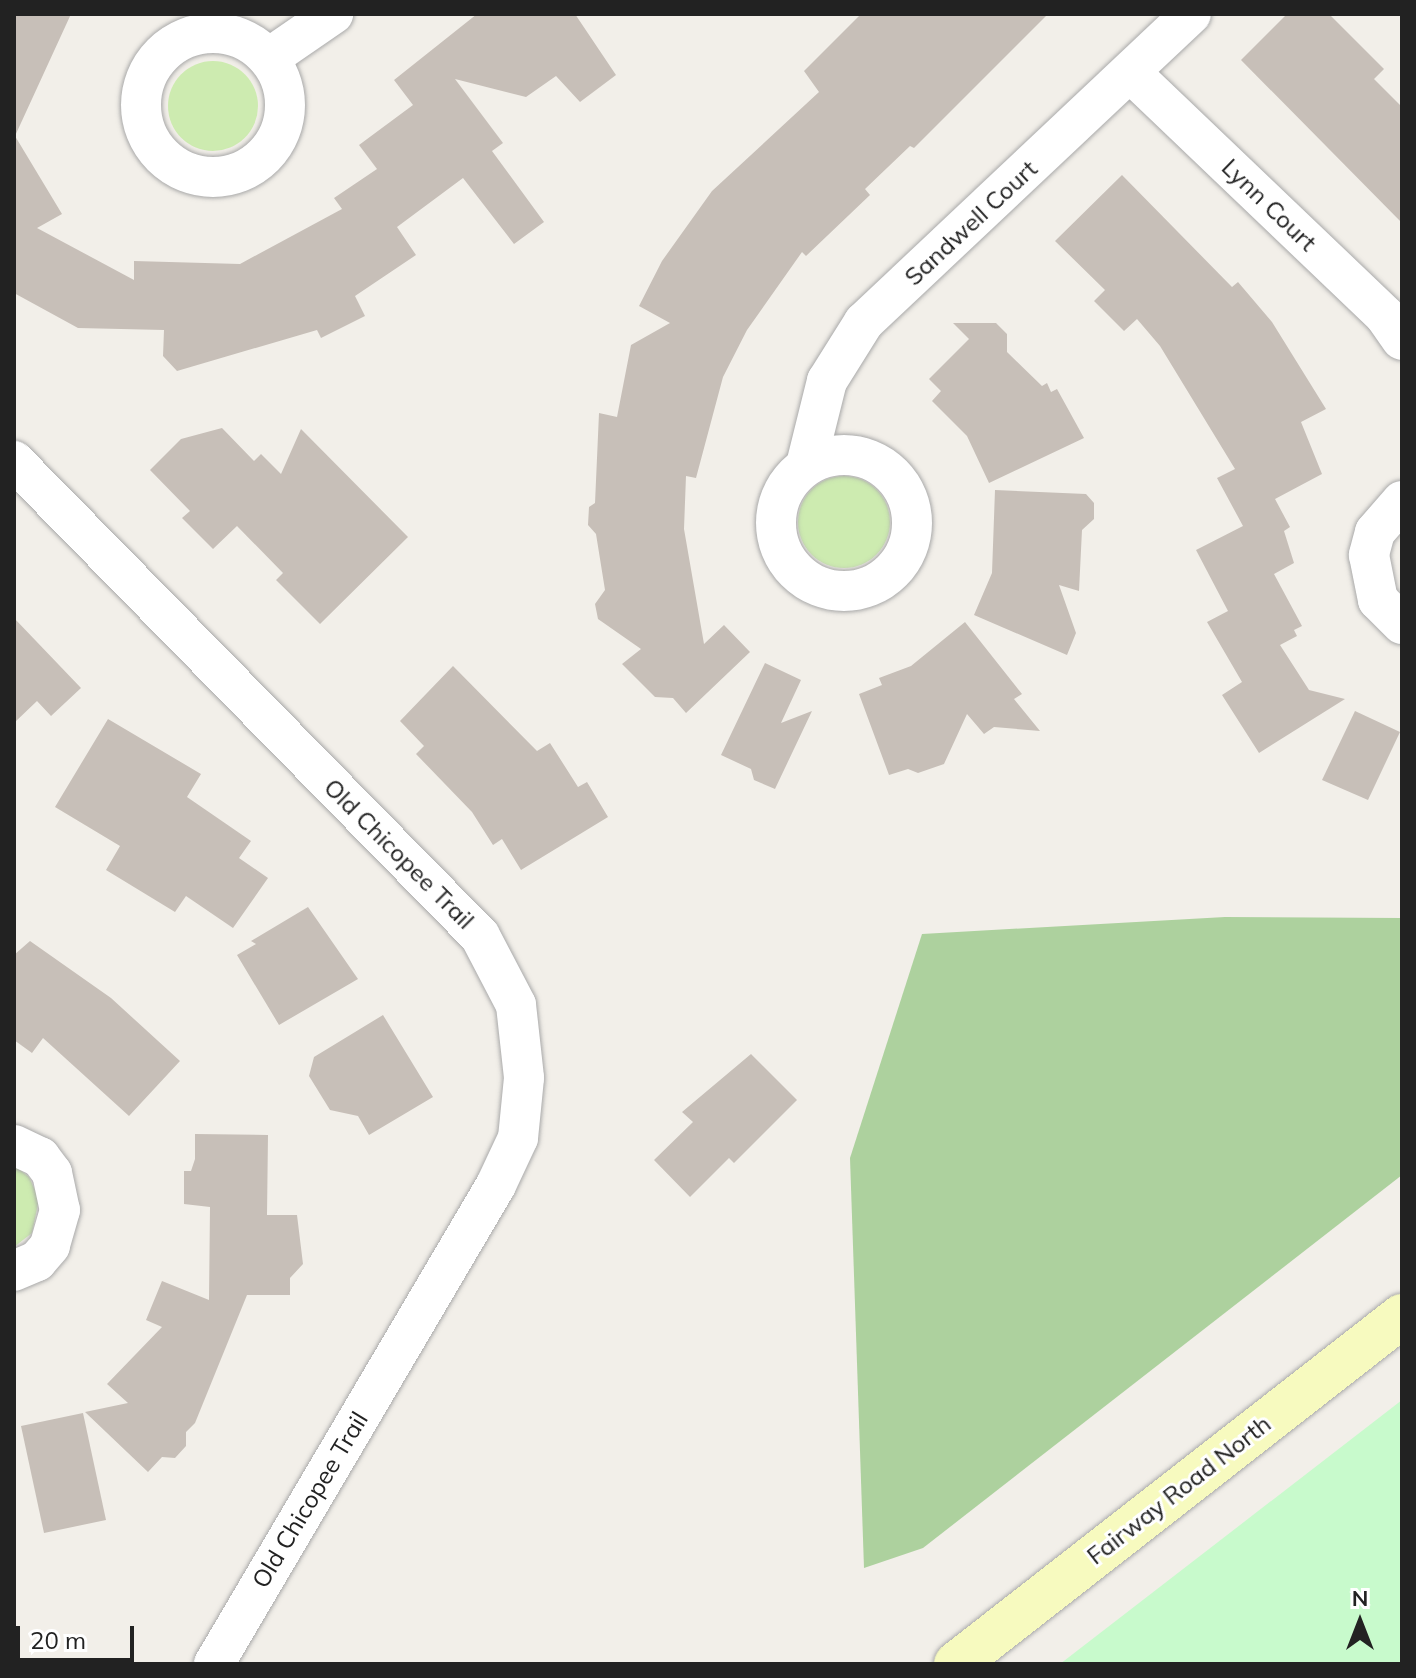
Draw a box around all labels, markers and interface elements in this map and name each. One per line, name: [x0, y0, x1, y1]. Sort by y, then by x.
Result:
street label: Lynn Court: [1216, 153, 1322, 257]
street label: Sandwell Court: [899, 154, 1043, 292]
street label: Old Chicopee Trail: [318, 773, 480, 935]
street label: Old Chicopee Trail: [246, 1407, 374, 1593]
street label: Fairway Road North: [1081, 1409, 1277, 1571]
north arrow: [1320, 1582, 1400, 1662]
text: N: [1352, 1584, 1368, 1612]
scale bar: [20, 1610, 138, 1660]
text: 20 m: [30, 1625, 86, 1655]

